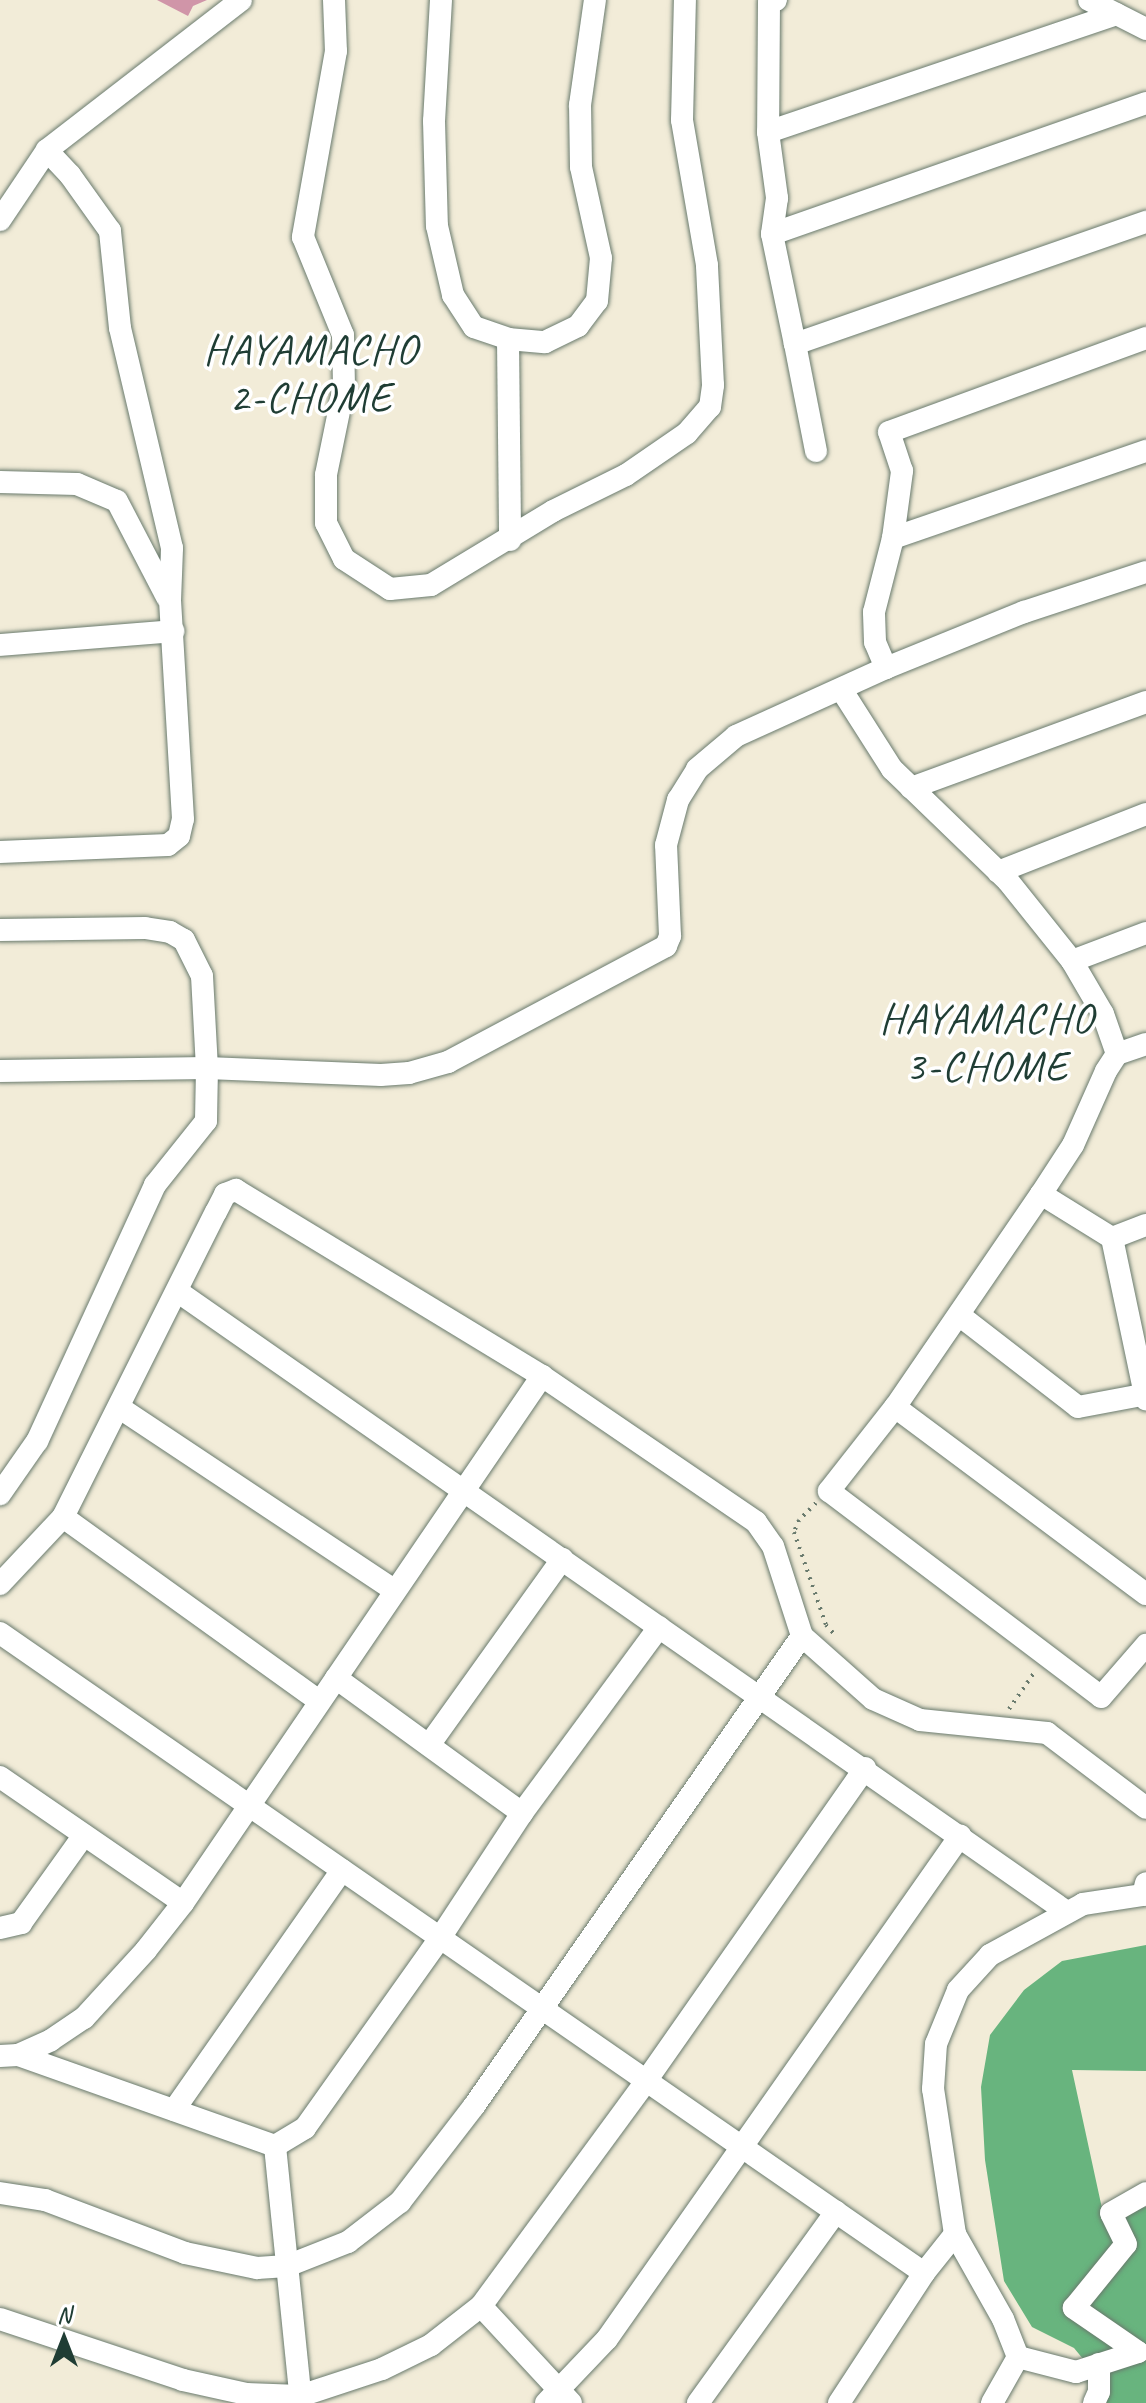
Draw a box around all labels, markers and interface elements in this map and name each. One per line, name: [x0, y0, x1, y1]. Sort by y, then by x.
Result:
district label: HAYAMACHO 2-CHOME: [205, 325, 417, 424]
district label: HAYAMACHO 3-CHOME: [881, 994, 1093, 1092]
north arrow: [24, 2299, 104, 2379]
text: N: [57, 2301, 71, 2329]

